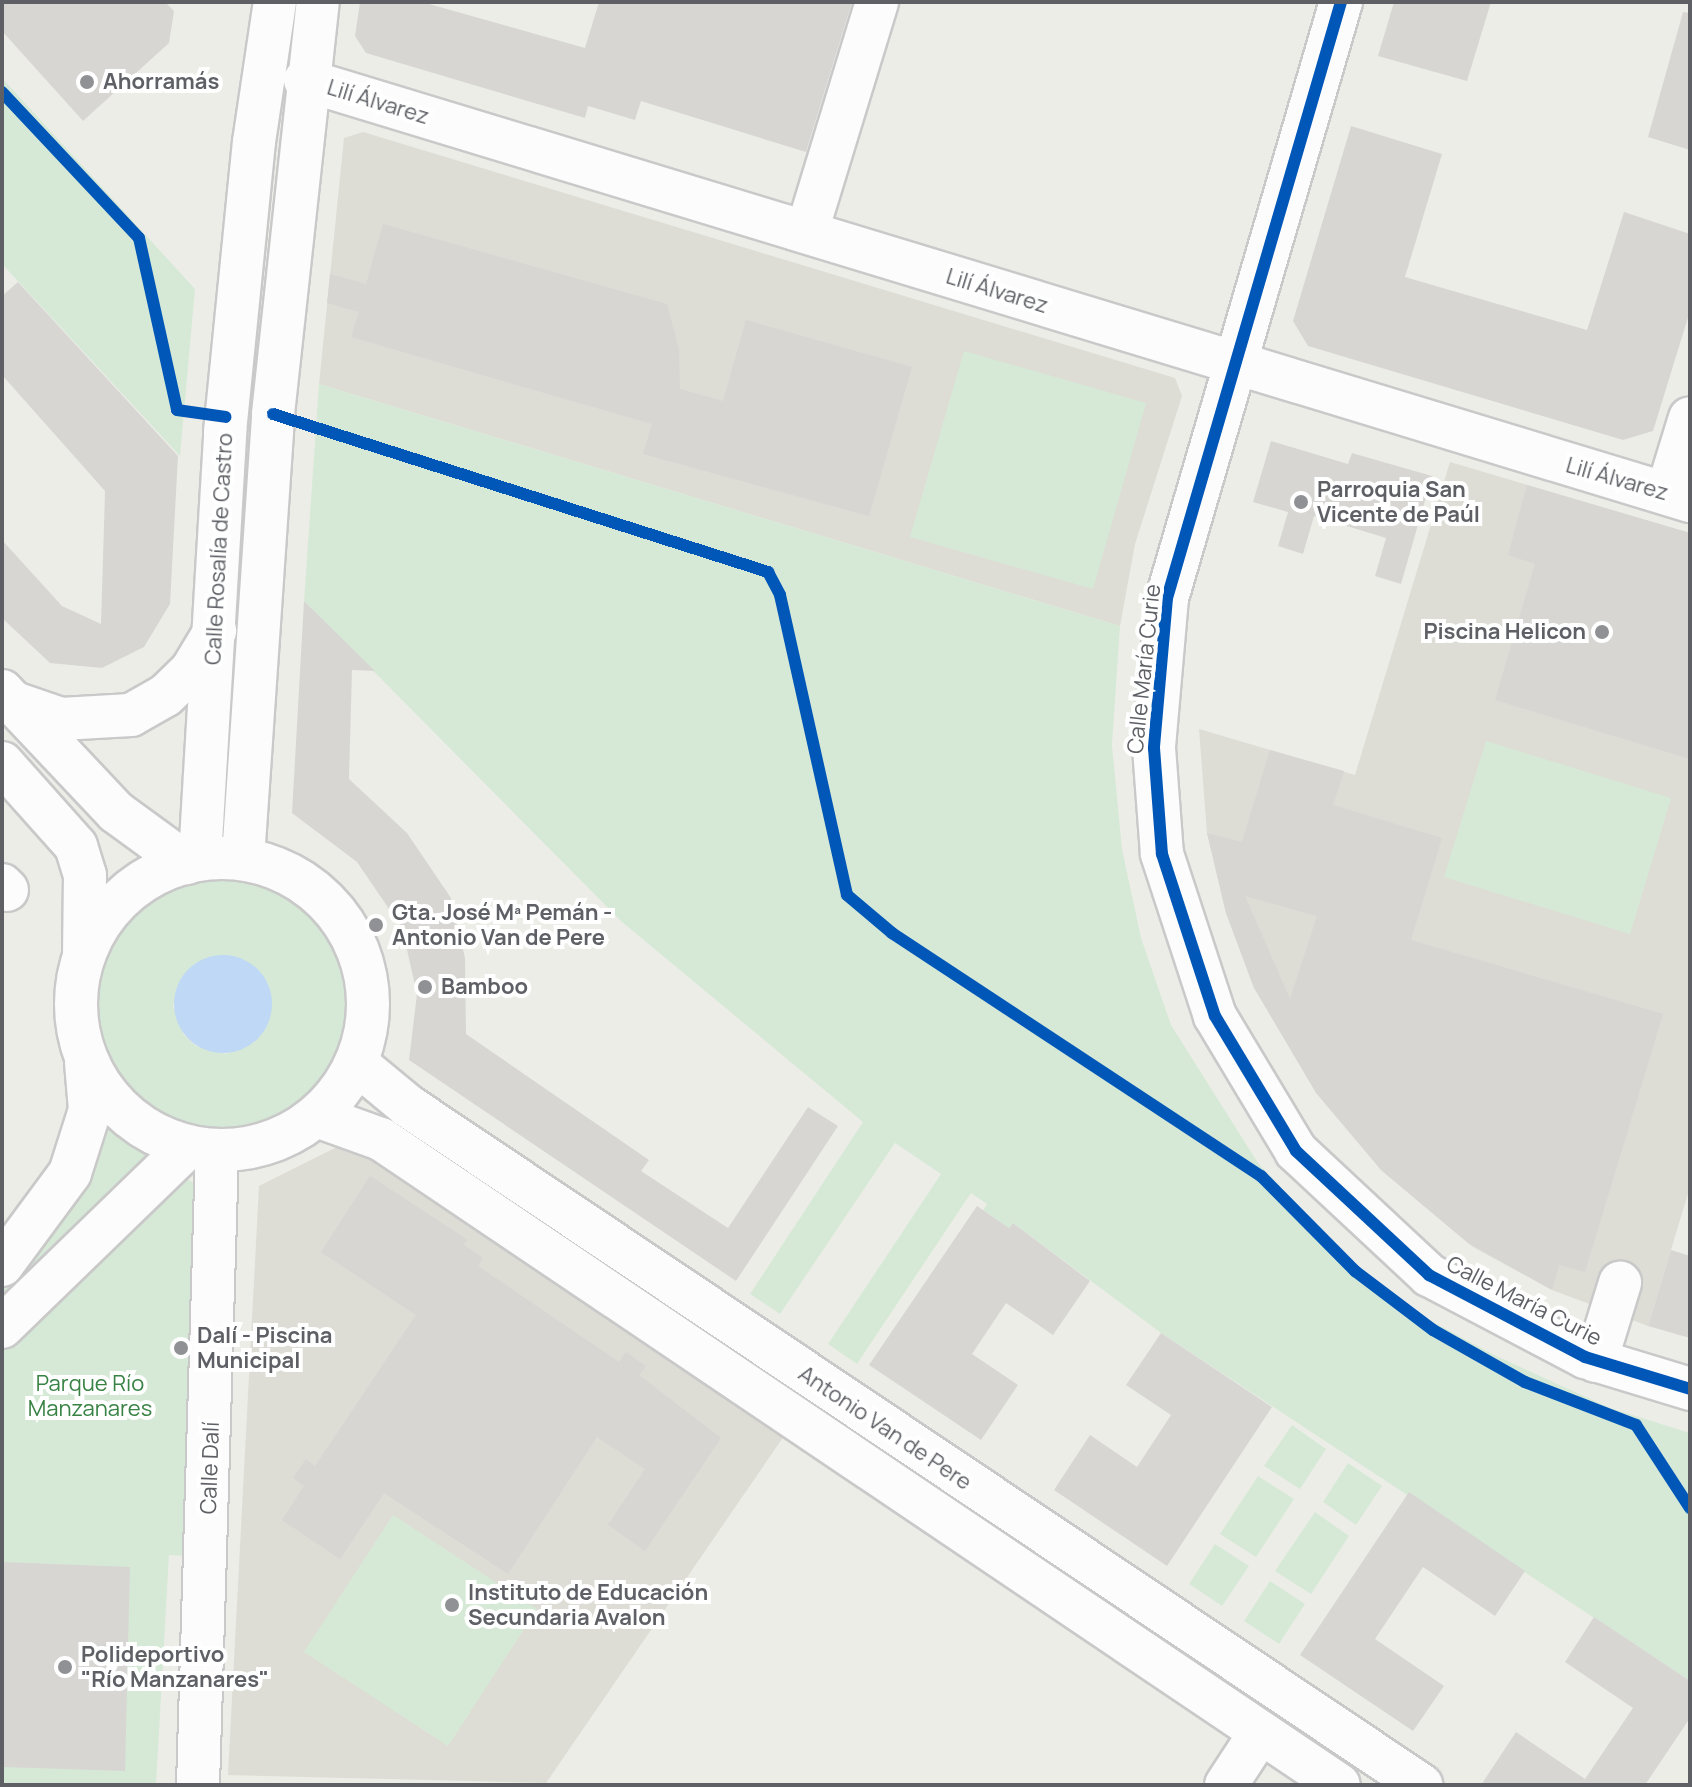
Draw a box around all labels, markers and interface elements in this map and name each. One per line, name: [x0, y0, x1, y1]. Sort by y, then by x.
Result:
place label: Ahorramás: [103, 69, 219, 95]
marker: Ahorramás: [78, 73, 96, 91]
street label: Lilí Álvarez: [324, 74, 432, 130]
street label: Lilí Álvarez: [943, 263, 1051, 319]
street label: Calle Rosalía de Castro: [200, 432, 238, 666]
street label: Lilí Álvarez: [1563, 452, 1671, 506]
place label: Parroquia San Vicente de Paúl: [1317, 476, 1480, 528]
marker: Parroquia San Vicente de Paúl: [1292, 493, 1310, 511]
street label: Calle María Curie: [1122, 583, 1166, 755]
place label: Piscina Helicon: [1423, 619, 1586, 645]
marker: Piscina Helicon: [1593, 623, 1611, 641]
place label: Gta. José Mª Pemán - Antonio Van de Pere: [392, 899, 612, 950]
marker: Gta. José Mª Pemán - Antonio Van de Pere: [367, 916, 385, 934]
place label: Bamboo: [441, 974, 528, 1000]
marker: Bamboo: [416, 978, 434, 996]
street label: Calle María Curie: [1442, 1251, 1606, 1351]
place label: Dalí - Piscina Municipal: [197, 1322, 333, 1374]
marker: Dalí - Piscina Municipal: [172, 1339, 190, 1357]
street label: Antonio Van de Pere: [794, 1360, 976, 1496]
park label: Parque Río Manzanares: [28, 1370, 152, 1422]
street label: Calle Dalí: [195, 1421, 225, 1515]
place label: Instituto de Educación Secundaria Avalon: [468, 1579, 708, 1630]
marker: Instituto de Educación Secundaria Avalon: [443, 1596, 461, 1614]
place label: Polideportivo "Río Manzanares": [81, 1641, 269, 1692]
marker: Polideportivo "Río Manzanares": [56, 1658, 74, 1676]

